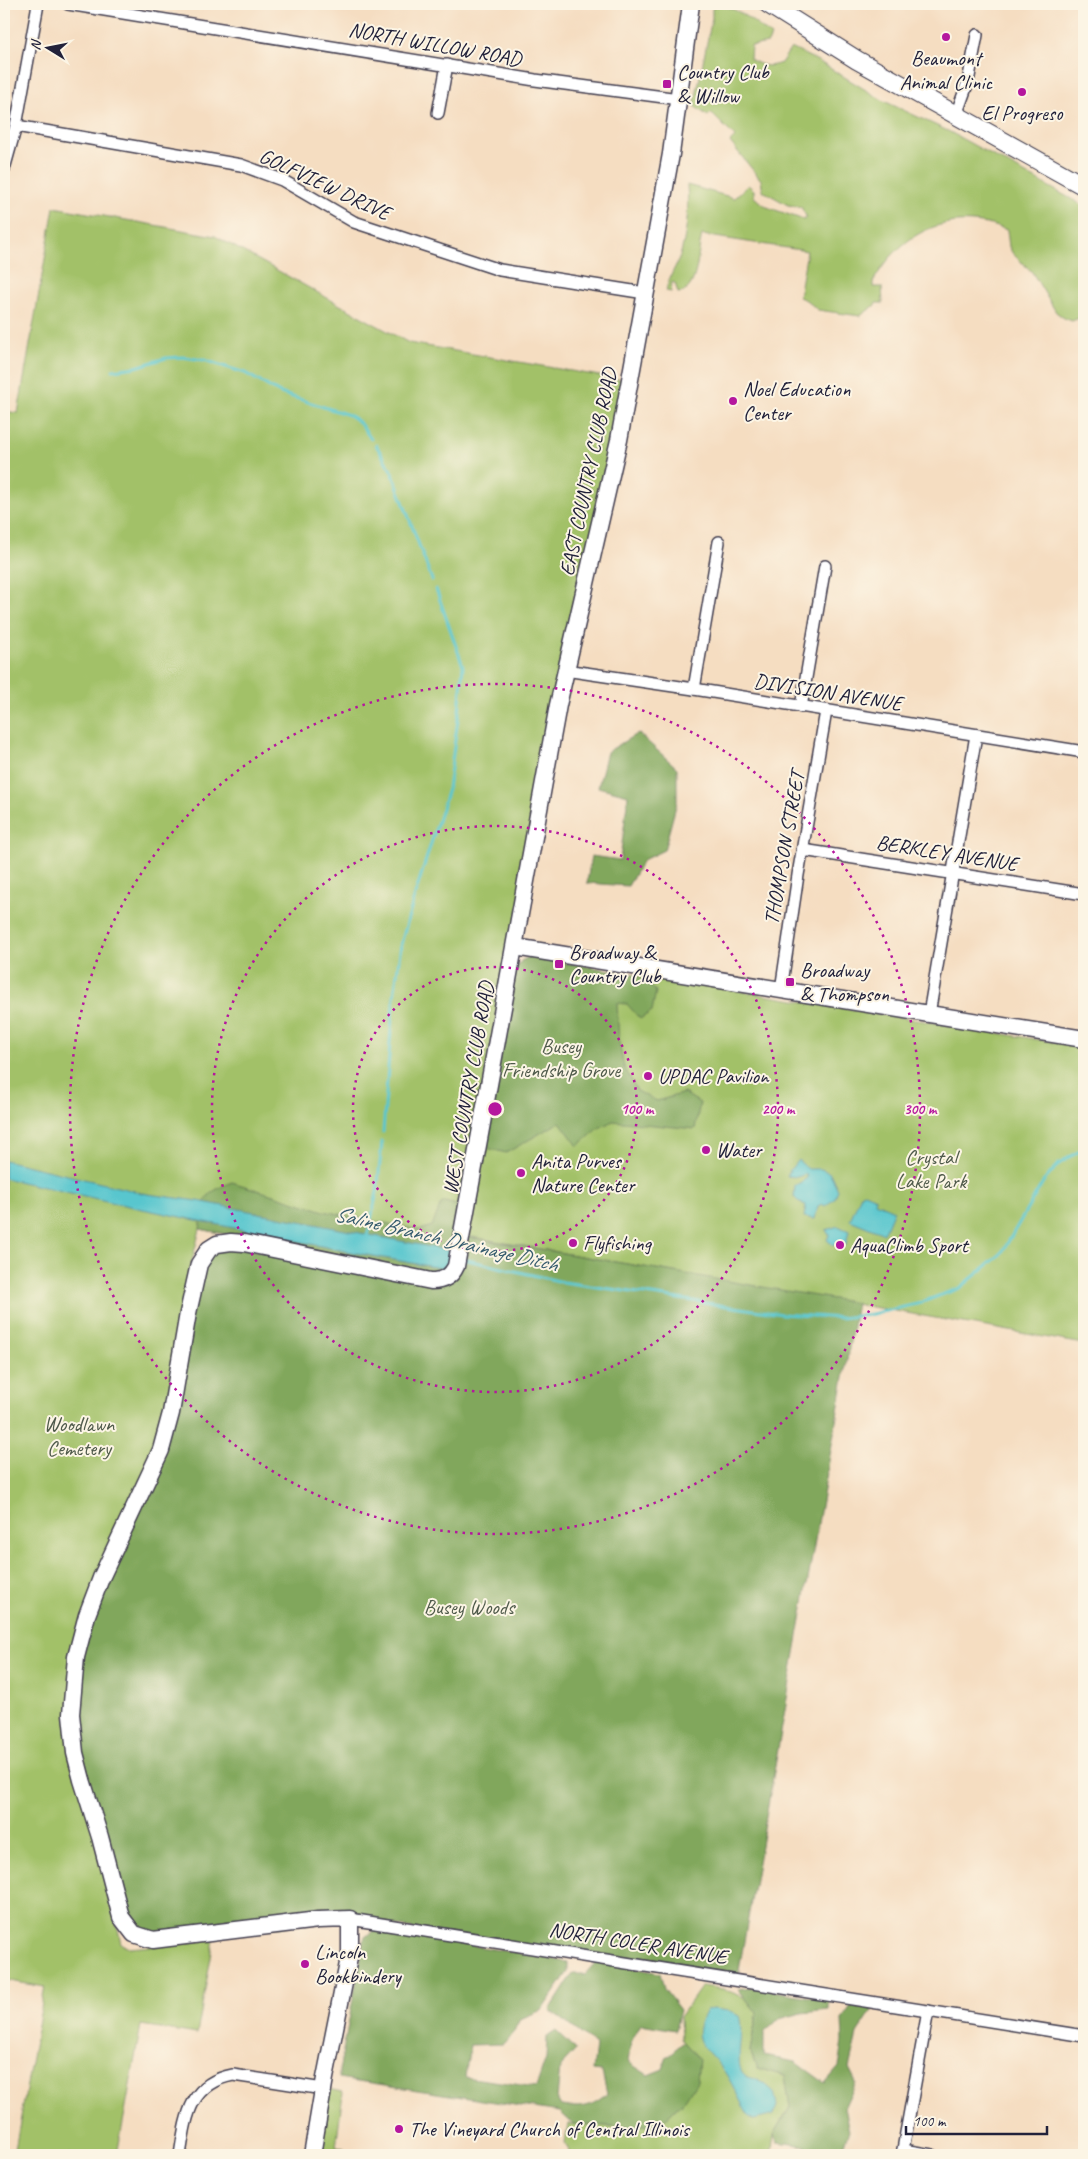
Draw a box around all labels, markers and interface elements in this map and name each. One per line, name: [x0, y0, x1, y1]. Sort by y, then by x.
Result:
street label: NORTH WILLOW ROAD: [347, 16, 525, 72]
north arrow: [22, 22, 72, 72]
marker: Beaumont Animal Clinic: [940, 31, 952, 43]
text: N: [27, 38, 45, 52]
place label: Beaumont Animal Clinic: [900, 45, 993, 95]
place label: Country Club & Willow: [677, 59, 771, 109]
marker: Country Club & Willow: [661, 78, 673, 90]
marker: El Progreso: [1016, 86, 1028, 98]
place label: El Progreso: [982, 100, 1064, 126]
street label: GOLFVIEW DRIVE: [255, 142, 397, 227]
street label: EAST COUNTRY CLUB ROAD: [553, 364, 623, 578]
place label: Noel Education Center: [743, 376, 851, 426]
marker: Noel Education Center: [727, 395, 739, 407]
street label: DIVISION AVENUE: [752, 667, 907, 717]
street label: THOMPSON STREET: [758, 765, 811, 927]
street label: BERKLEY AVENUE: [875, 829, 1022, 877]
place label: Broadway & Country Club: [569, 939, 663, 989]
place label: Broadway & Thompson: [800, 957, 889, 1007]
marker: Broadway & Country Club: [553, 958, 565, 970]
marker: Broadway & Thompson: [784, 976, 796, 988]
street label: WEST COUNTRY CLUB ROAD: [437, 978, 500, 1196]
park label: Busey Friendship Grove: [502, 1033, 621, 1083]
place label: UPDAC Pavilion: [658, 1063, 770, 1089]
marker: UPDAC Pavilion: [642, 1070, 654, 1082]
centre of rings: [486, 1100, 504, 1118]
text: 100 m: [621, 1100, 655, 1119]
text: 200 m: [762, 1100, 796, 1119]
text: 300 m: [904, 1100, 938, 1119]
place label: Water: [716, 1137, 763, 1163]
marker: Water: [700, 1144, 712, 1156]
park label: Crystal Lake Park: [896, 1144, 968, 1194]
place label: Anita Purves Nature Center: [531, 1148, 636, 1198]
marker: Anita Purves Nature Center: [515, 1167, 527, 1179]
water label: Saline Branch Drainage Ditch: [332, 1200, 562, 1279]
place label: Flyfishing: [583, 1230, 653, 1256]
place label: AquaClimb Sport: [850, 1232, 970, 1258]
marker: Flyfishing: [567, 1237, 579, 1249]
marker: AquaClimb Sport: [834, 1239, 846, 1251]
park label: Woodlawn Cemetery: [44, 1411, 115, 1461]
park label: Busey Woods: [424, 1594, 516, 1620]
street label: NORTH COLER AVENUE: [547, 1916, 732, 1970]
place label: Lincoln Bookbindery: [315, 1939, 403, 1989]
marker: Lincoln Bookbindery: [299, 1958, 311, 1970]
scale bar: [906, 2104, 1047, 2136]
text: 100 m: [913, 2112, 947, 2131]
place label: The Vineyard Church of Central Illinois: [409, 2116, 691, 2142]
marker: The Vineyard Church of Central Illinois: [393, 2123, 405, 2135]

